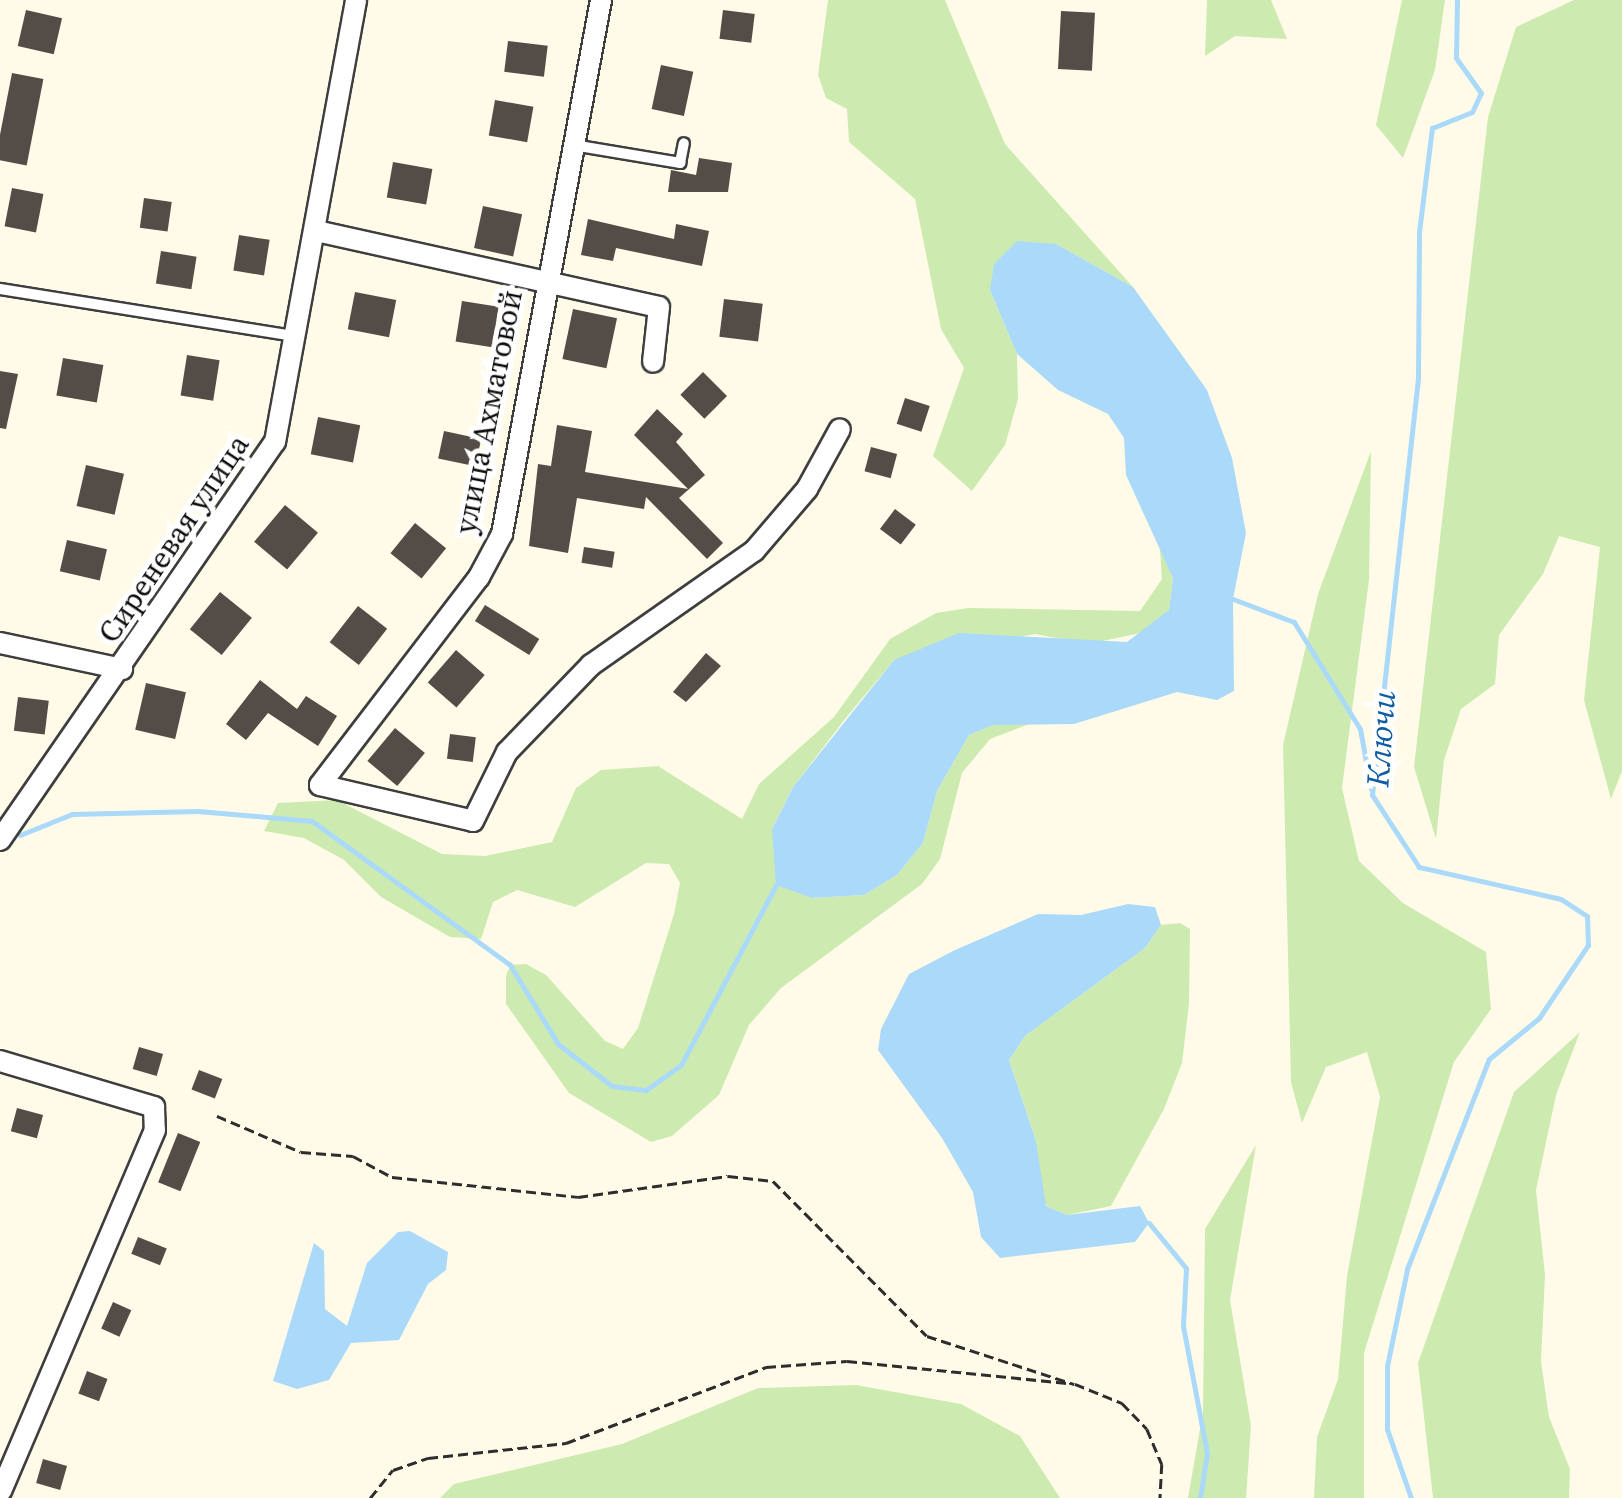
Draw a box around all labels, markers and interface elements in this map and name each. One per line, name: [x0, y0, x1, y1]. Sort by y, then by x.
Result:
street label: улица Ахматовой: [448, 287, 530, 537]
street label: Сиреневая улица: [91, 428, 257, 650]
water label: Ключи: [1358, 690, 1404, 788]

